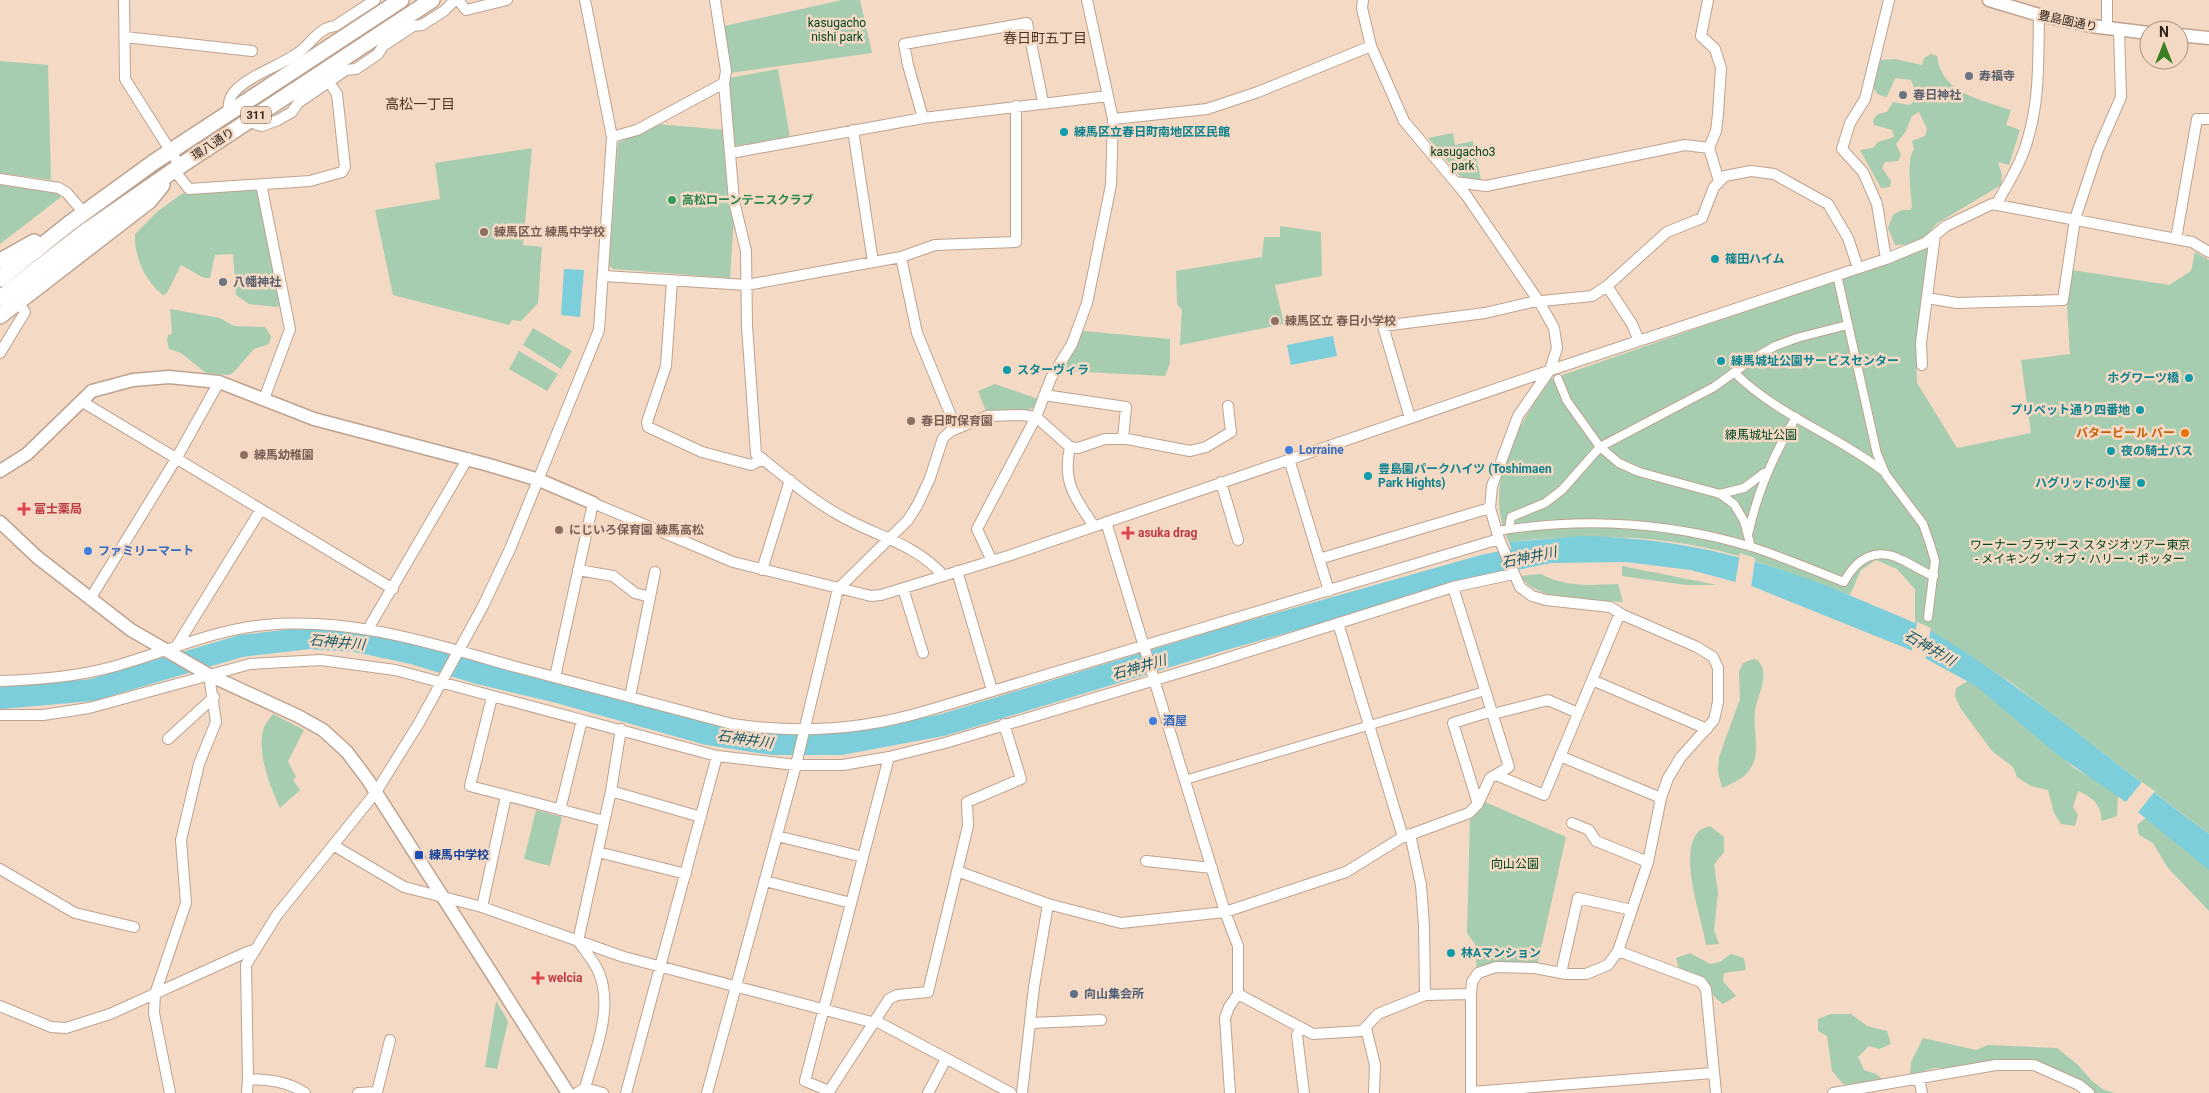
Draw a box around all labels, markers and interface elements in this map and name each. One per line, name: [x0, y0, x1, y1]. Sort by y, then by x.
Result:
street label: 豊島園通り: [2037, 8, 2099, 34]
park label: kasugacho nishi park: [808, 16, 866, 44]
north arrow: [2139, 20, 2189, 70]
text: N: [2159, 24, 2169, 40]
district label: 春日町五丁目: [1003, 30, 1087, 46]
place label: 寿福寺: [1979, 69, 2015, 83]
marker: 寿福寺: [1963, 70, 1975, 82]
place label: 春日神社: [1913, 88, 1961, 102]
marker: 春日神社: [1897, 89, 1909, 101]
district label: 高松一丁目: [385, 96, 455, 112]
road number: 311: [241, 106, 271, 124]
street label: 環八通り: [189, 125, 237, 163]
place label: 練馬区立春日町南地区区民館: [1074, 125, 1230, 139]
marker: 練馬区立春日町南地区区民館: [1058, 126, 1070, 138]
park label: kasugacho3 park: [1430, 145, 1496, 173]
place label: 高松ローンテニスクラブ: [682, 193, 813, 207]
marker: 高松ローンテニスクラブ: [666, 194, 678, 206]
place label: 練馬区立 練馬中学校: [494, 225, 605, 239]
marker: 練馬区立 練馬中学校: [478, 226, 490, 238]
place label: 篠田ハイム: [1725, 252, 1785, 266]
marker: 篠田ハイム: [1709, 253, 1721, 265]
place label: 八幡神社: [233, 275, 281, 289]
marker: 八幡神社: [217, 276, 229, 288]
place label: 練馬区立 春日小学校: [1285, 314, 1396, 328]
marker: 練馬区立 春日小学校: [1269, 315, 1281, 327]
place label: 練馬城址公園サービスセンター: [1731, 354, 1899, 368]
marker: 練馬城址公園サービスセンター: [1715, 355, 1727, 367]
place label: スターヴィラ: [1017, 363, 1089, 377]
marker: スターヴィラ: [1001, 364, 1013, 376]
place label: ホグワーツ橋: [2107, 371, 2180, 385]
marker: ホグワーツ橋: [2183, 372, 2195, 384]
place label: プリベット通り四番地: [2010, 403, 2130, 417]
marker: プリベット通り四番地: [2134, 404, 2146, 416]
place label: 春日町保育園: [921, 414, 993, 428]
marker: 春日町保育園: [905, 415, 917, 427]
place label: バタービール バー: [2076, 426, 2175, 440]
marker: バタービール バー: [2179, 427, 2191, 439]
park label: 練馬城址公園: [1725, 428, 1797, 442]
place label: Lorraine: [1299, 443, 1344, 457]
marker: Lorraine: [1283, 444, 1295, 456]
place label: 夜の騎士バス: [2121, 444, 2193, 458]
marker: 夜の騎士バス: [2105, 445, 2117, 457]
place label: 練馬幼稚園: [254, 448, 314, 462]
marker: 練馬幼稚園: [238, 449, 250, 461]
place label: 豊島園パークハイツ (Toshimaen Park Hights): [1378, 462, 1552, 490]
marker: 豊島園パークハイツ (Toshimaen Park Hights): [1362, 470, 1374, 482]
place label: ハグリッドの小屋: [2035, 476, 2131, 490]
marker: ハグリッドの小屋: [2135, 477, 2147, 489]
place label: 富士薬局: [34, 502, 82, 516]
marker: 富士薬局: [18, 503, 30, 515]
place label: にじいろ保育園 練馬高松: [569, 523, 704, 537]
marker: にじいろ保育園 練馬高松: [553, 524, 565, 536]
place label: asuka drag: [1138, 526, 1197, 540]
marker: asuka drag: [1122, 527, 1134, 539]
park label: ワーナー ブラザース スタジオツアー東京 - メイキング・オブ・ハリー・ポッター: [1970, 538, 2190, 566]
water label: 石神井川: [1500, 543, 1560, 571]
place label: ファミリーマート: [98, 544, 194, 558]
marker: ファミリーマート: [82, 545, 94, 557]
water label: 石神井川: [1902, 627, 1960, 670]
water label: 石神井川: [308, 632, 368, 653]
water label: 石神井川: [1110, 651, 1170, 682]
place label: 酒屋: [1163, 714, 1187, 728]
marker: 酒屋: [1147, 715, 1159, 727]
water label: 石神井川: [716, 727, 776, 751]
place label: 練馬中学校: [429, 848, 489, 862]
marker: 練馬中学校: [413, 849, 425, 861]
park label: 向山公園: [1491, 857, 1539, 871]
place label: 林Aマンション: [1461, 946, 1541, 960]
marker: 林Aマンション: [1445, 947, 1457, 959]
place label: welcia: [548, 971, 583, 985]
marker: welcia: [532, 972, 544, 984]
place label: 向山集会所: [1084, 987, 1144, 1001]
marker: 向山集会所: [1068, 988, 1080, 1000]

